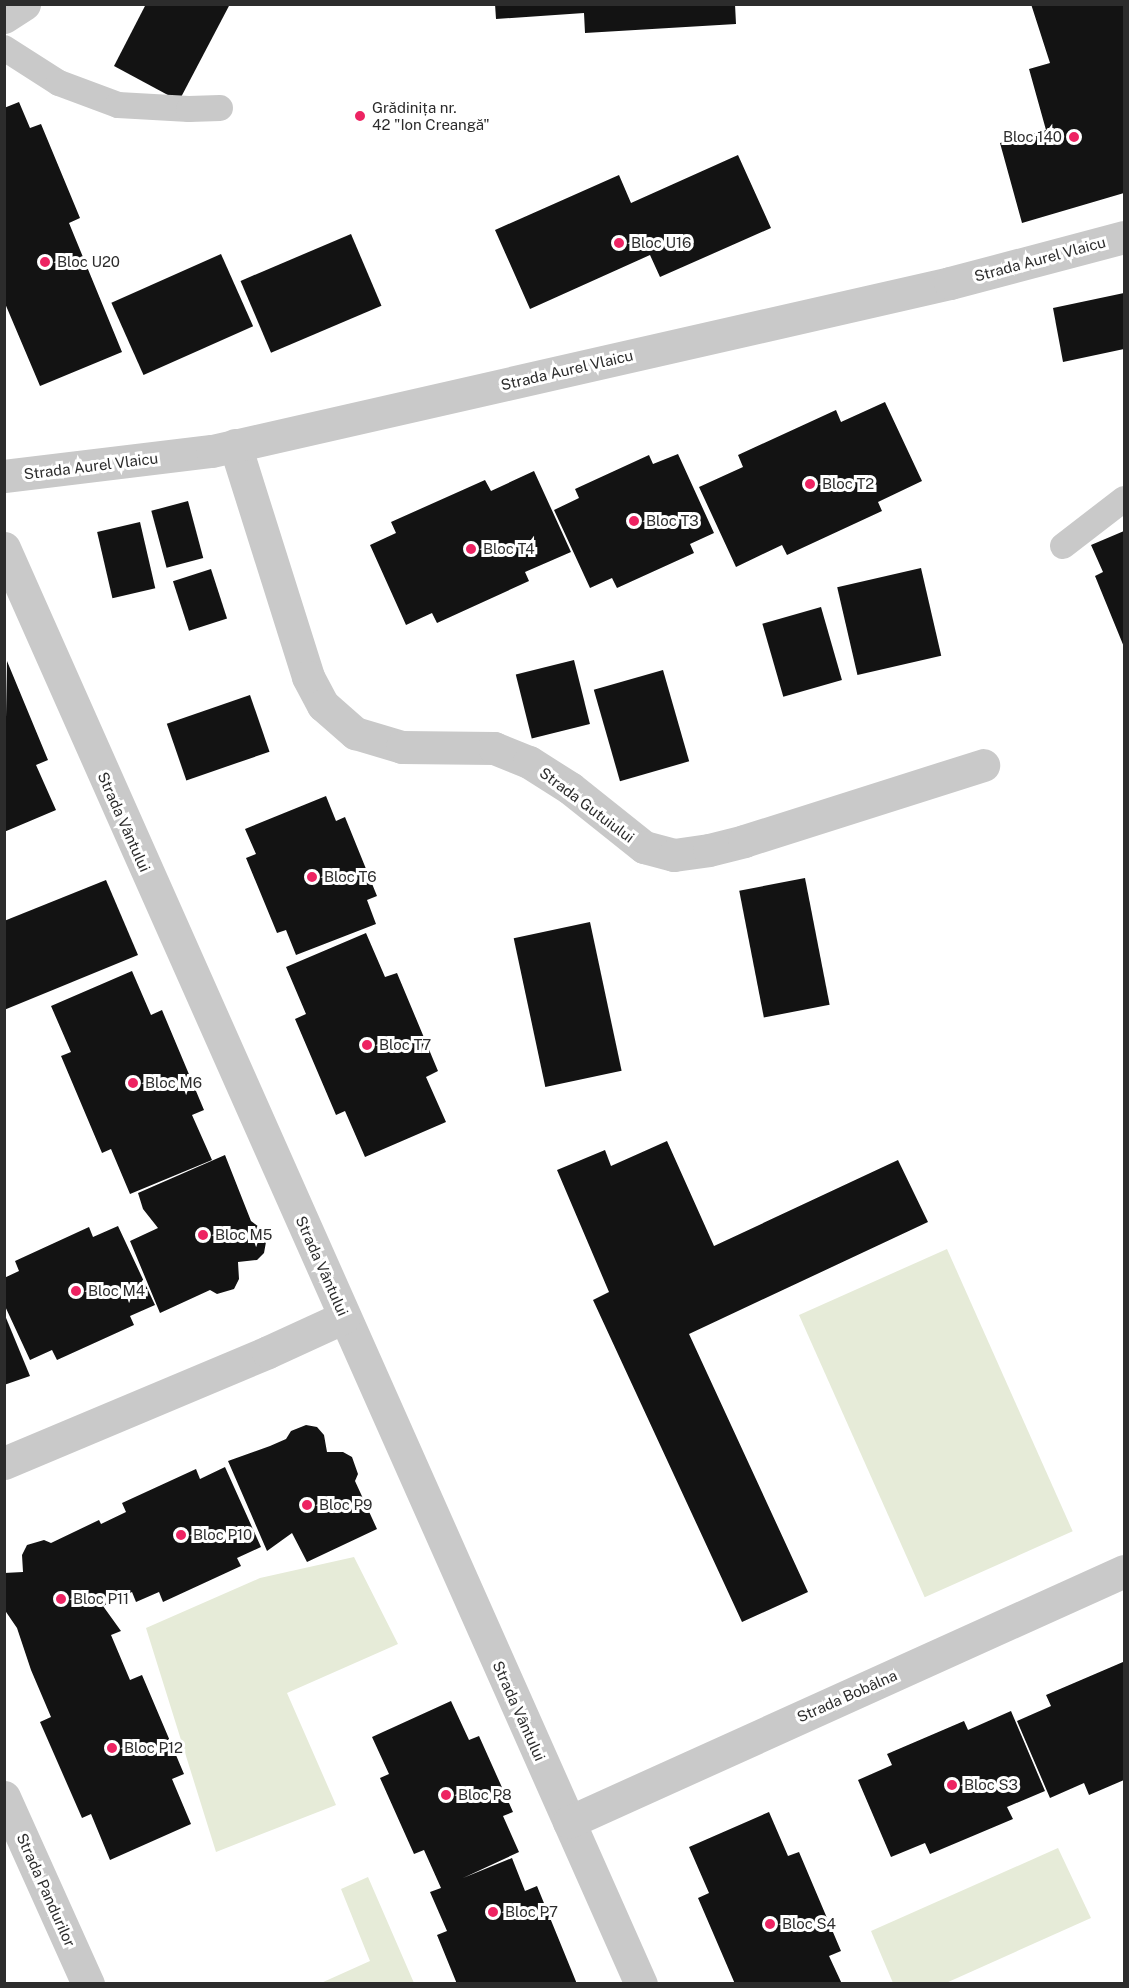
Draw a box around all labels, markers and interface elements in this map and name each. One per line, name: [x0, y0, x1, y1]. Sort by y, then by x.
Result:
place label: Grădinița nr. 42 "Ion Creangă": [372, 98, 490, 133]
marker: Grădinița nr. 42 "Ion Creangă": [353, 109, 367, 123]
place label: Bloc 140: [1003, 128, 1062, 146]
marker: Bloc 140: [1067, 130, 1081, 144]
street label: Strada Aurel Vlaicu: [972, 233, 1108, 285]
place label: Bloc U16: [631, 234, 691, 252]
marker: Bloc U16: [612, 236, 626, 250]
place label: Bloc U20: [57, 253, 120, 271]
marker: Bloc U20: [38, 255, 52, 269]
street label: Strada Aurel Vlaicu: [499, 346, 635, 394]
street label: Strada Aurel Vlaicu: [23, 449, 159, 483]
place label: Bloc T2: [822, 475, 874, 493]
marker: Bloc T2: [803, 477, 817, 491]
place label: Bloc T3: [646, 512, 699, 530]
marker: Bloc T3: [627, 514, 641, 528]
place label: Bloc T4: [483, 540, 535, 558]
marker: Bloc T4: [464, 542, 478, 556]
street label: Strada Gutuiului: [536, 764, 638, 846]
street label: Strada Vântului: [94, 769, 154, 875]
place label: Bloc T6: [324, 868, 377, 886]
marker: Bloc T6: [305, 870, 319, 884]
place label: Bloc T7: [379, 1036, 431, 1054]
marker: Bloc T7: [360, 1038, 374, 1052]
place label: Bloc M6: [145, 1074, 202, 1092]
marker: Bloc M6: [126, 1076, 140, 1090]
street label: Strada Vântului: [292, 1213, 352, 1319]
place label: Bloc M5: [215, 1226, 272, 1244]
marker: Bloc M5: [196, 1228, 210, 1242]
place label: Bloc M4: [88, 1282, 145, 1300]
marker: Bloc M4: [69, 1284, 83, 1298]
place label: Bloc P9: [319, 1496, 372, 1514]
marker: Bloc P9: [300, 1498, 314, 1512]
place label: Bloc P10: [193, 1526, 252, 1544]
marker: Bloc P10: [174, 1528, 188, 1542]
place label: Bloc P11: [73, 1590, 129, 1608]
marker: Bloc P11: [54, 1592, 68, 1606]
street label: Strada Vântului: [489, 1658, 549, 1764]
street label: Strada Bobâlna: [794, 1666, 900, 1726]
place label: Bloc P12: [124, 1739, 183, 1757]
marker: Bloc P12: [105, 1741, 119, 1755]
place label: Bloc S3: [964, 1776, 1018, 1794]
marker: Bloc S3: [945, 1778, 959, 1792]
place label: Bloc P8: [458, 1786, 512, 1804]
marker: Bloc P8: [439, 1788, 453, 1802]
street label: Strada Pandurilor: [13, 1830, 79, 1950]
place label: Bloc P7: [505, 1903, 558, 1921]
marker: Bloc P7: [486, 1905, 500, 1919]
place label: Bloc S4: [782, 1915, 836, 1933]
marker: Bloc S4: [763, 1917, 777, 1931]

